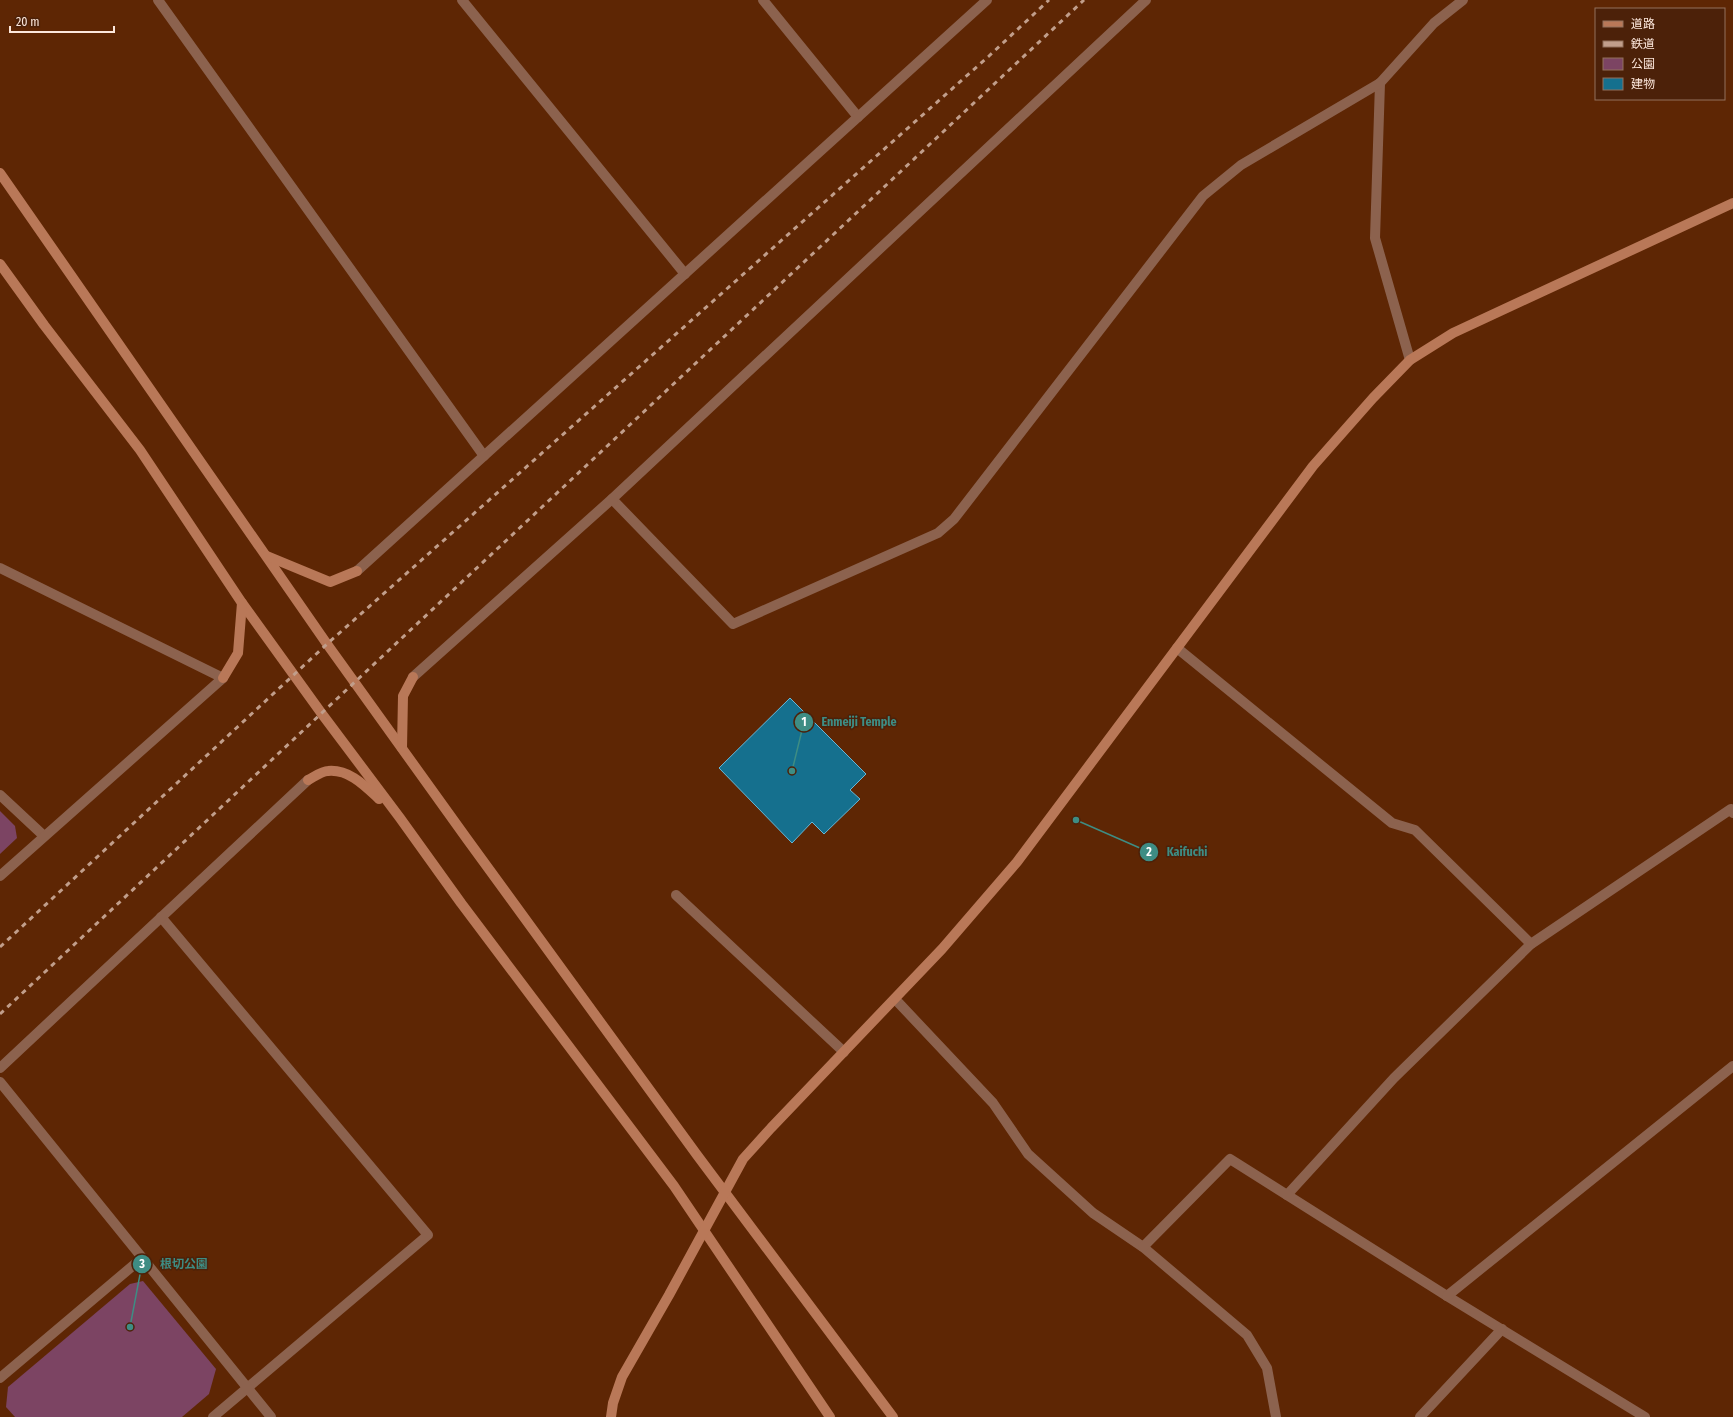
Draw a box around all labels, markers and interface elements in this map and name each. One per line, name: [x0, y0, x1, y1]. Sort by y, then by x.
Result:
scale bar: [10, 8, 114, 34]
legend: [1595, 8, 1725, 100]
text: 20 m: [16, 15, 40, 29]
text: 道路: [1631, 17, 1655, 31]
text: 鉄道: [1631, 37, 1655, 51]
text: 公園: [1631, 57, 1655, 71]
text: 建物: [1631, 77, 1655, 91]
callout: Enmeiji Temple: [794, 710, 905, 734]
text: 1: [801, 715, 807, 729]
text: Enmeiji Temple: [821, 715, 897, 729]
callout: Kaifuchi: [1139, 840, 1216, 864]
text: 2: [1145, 845, 1152, 859]
text: Kaifuchi: [1167, 845, 1207, 859]
callout: 根切公園: [132, 1252, 216, 1276]
text: 3: [138, 1257, 145, 1271]
text: 根切公園: [160, 1257, 208, 1271]

